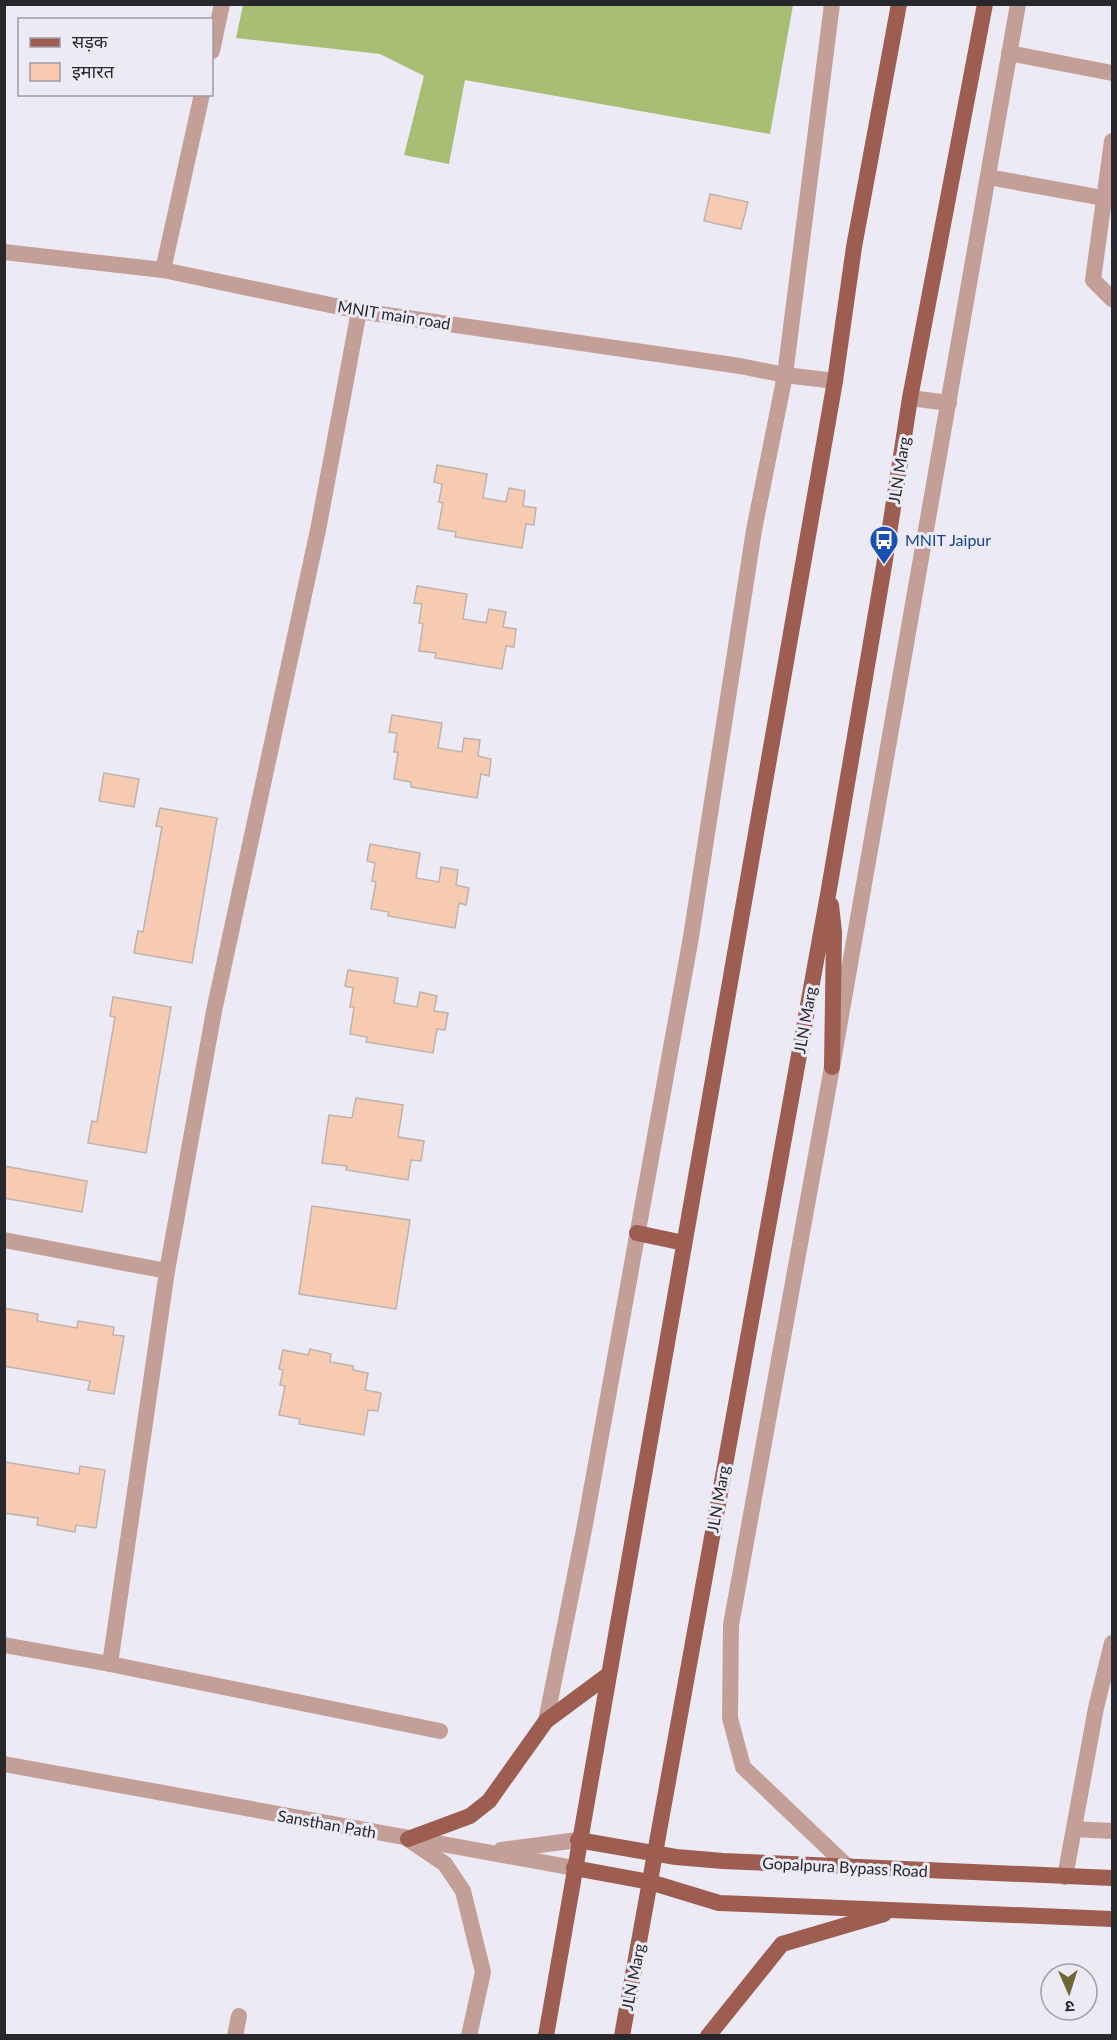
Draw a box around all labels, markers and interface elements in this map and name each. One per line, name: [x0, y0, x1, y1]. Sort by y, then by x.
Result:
legend: [18, 18, 213, 96]
text: सड़क: [72, 30, 109, 52]
text: इमारत: [72, 60, 115, 82]
street label: MNIT main road: [336, 296, 452, 333]
street label: JLN Marg: [884, 435, 913, 505]
bus stop icon: MNIT Jaipur: [868, 524, 900, 566]
place label: MNIT Jaipur: [905, 530, 991, 549]
street label: JLN Marg: [789, 985, 820, 1055]
street label: JLN Marg: [702, 1464, 733, 1534]
street label: Sansthan Path: [276, 1805, 378, 1842]
street label: Gopalpura Bypass Road: [762, 1853, 928, 1880]
street label: JLN Marg: [617, 1942, 648, 2012]
north arrow: [1039, 1962, 1099, 2022]
text: उ: [1064, 1998, 1075, 2017]

